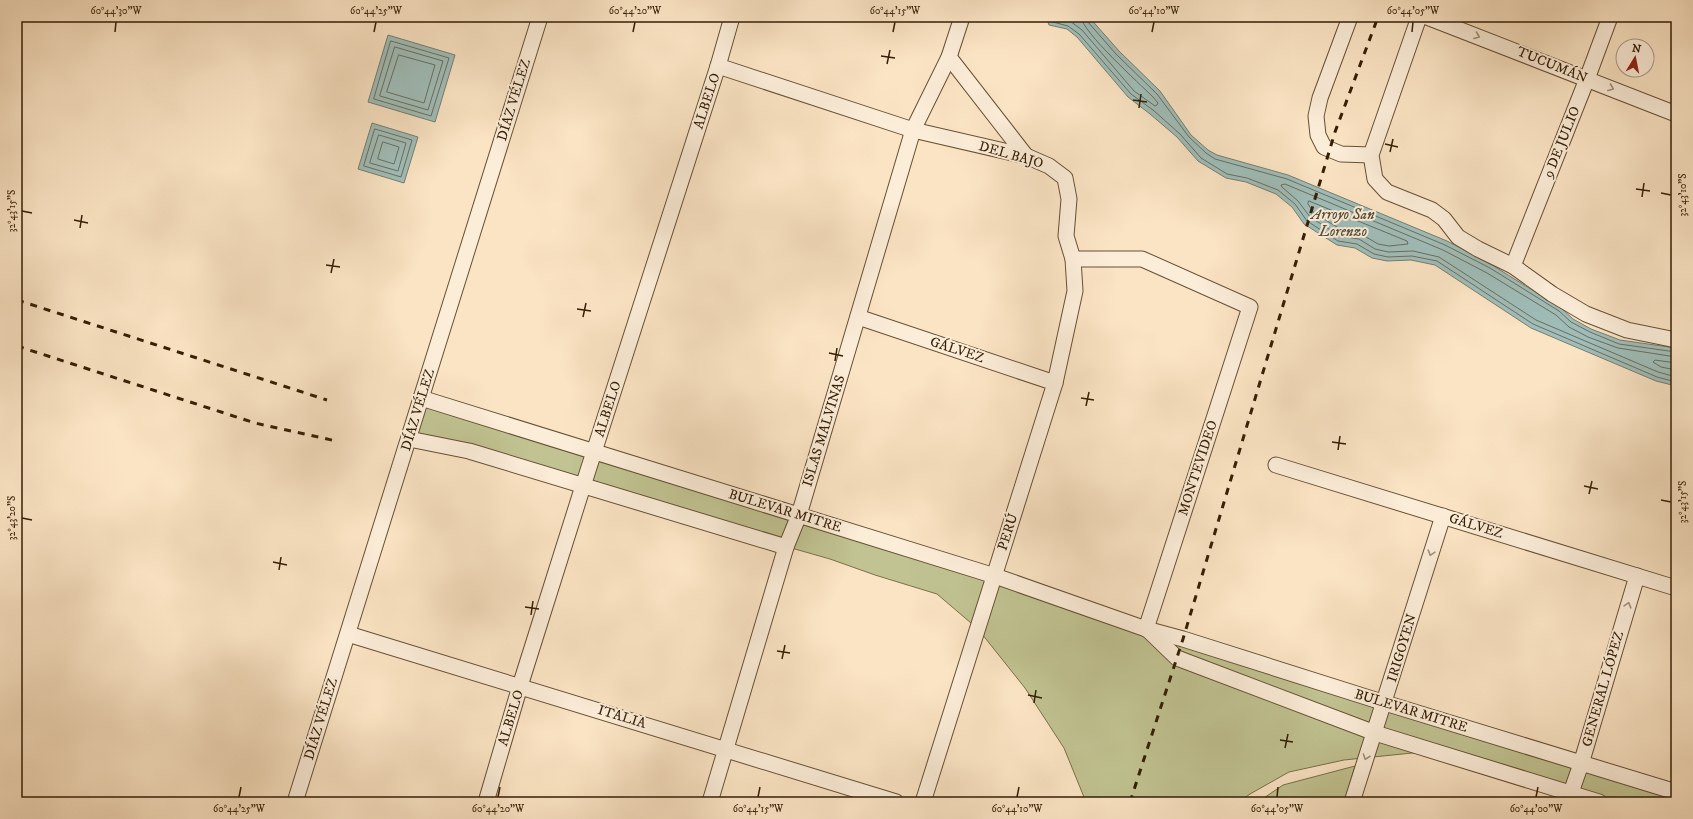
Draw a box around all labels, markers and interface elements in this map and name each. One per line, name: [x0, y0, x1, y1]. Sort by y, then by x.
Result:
text: 60°44'30"W: [90, 5, 142, 17]
text: 60°44'25"W: [350, 5, 403, 17]
text: 60°44'20"W: [609, 5, 662, 17]
text: 60°44'15"W: [870, 5, 921, 17]
text: 60°44'10"W: [1129, 5, 1180, 17]
text: 60°44'05"W: [1387, 5, 1440, 17]
one-way arrow: [1473, 31, 1480, 39]
north arrow: [1615, 38, 1655, 78]
text: N: [1631, 41, 1642, 57]
street label: TUCUMÁN: [1514, 43, 1590, 88]
street label: DÍAZ VÉLEZ: [493, 57, 535, 143]
street label: ALBELO: [690, 71, 725, 131]
one-way arrow: [1607, 84, 1614, 92]
street label: 9 DE JULIO: [1539, 104, 1584, 181]
street label: DEL BAJO: [977, 137, 1045, 173]
text: 32°43'10"S: [1677, 173, 1689, 217]
text: 32°43'15"S: [6, 190, 18, 232]
water label: Arroyo San Lorenzo: [1309, 205, 1375, 241]
street label: GÁLVEZ: [928, 333, 986, 367]
street label: DÍAZ VÉLEZ: [397, 367, 439, 453]
street label: ISLAS MALVINAS: [798, 373, 850, 489]
street label: ALBELO: [591, 379, 626, 439]
street label: MONTEVIDEO: [1174, 418, 1222, 518]
text: 32°43'15"S: [1677, 481, 1689, 523]
street label: BULEVAR MITRE: [726, 485, 844, 537]
text: 32°43'20"S: [6, 496, 18, 540]
street label: GÁLVEZ: [1447, 509, 1505, 543]
street label: PERÚ: [994, 511, 1022, 553]
one-way arrow: [1428, 550, 1436, 557]
one-way arrow: [1623, 602, 1632, 609]
street label: IRIGOYEN: [1383, 611, 1421, 684]
street label: GENERAL LÓPEZ: [1578, 629, 1628, 749]
street label: DÍAZ VÉLEZ: [300, 676, 342, 762]
street label: BULEVAR MITRE: [1352, 685, 1470, 737]
street label: ALBELO: [494, 688, 528, 748]
street label: ITALIA: [596, 701, 649, 733]
one-way arrow: [1362, 754, 1371, 761]
text: 60°44'25"W: [213, 803, 266, 815]
text: 60°44'20"W: [472, 803, 525, 815]
text: 60°44'15"W: [733, 803, 784, 815]
text: 60°44'10"W: [992, 803, 1043, 815]
text: 60°44'05"W: [1251, 803, 1304, 815]
text: 60°44'00"W: [1510, 803, 1563, 815]

